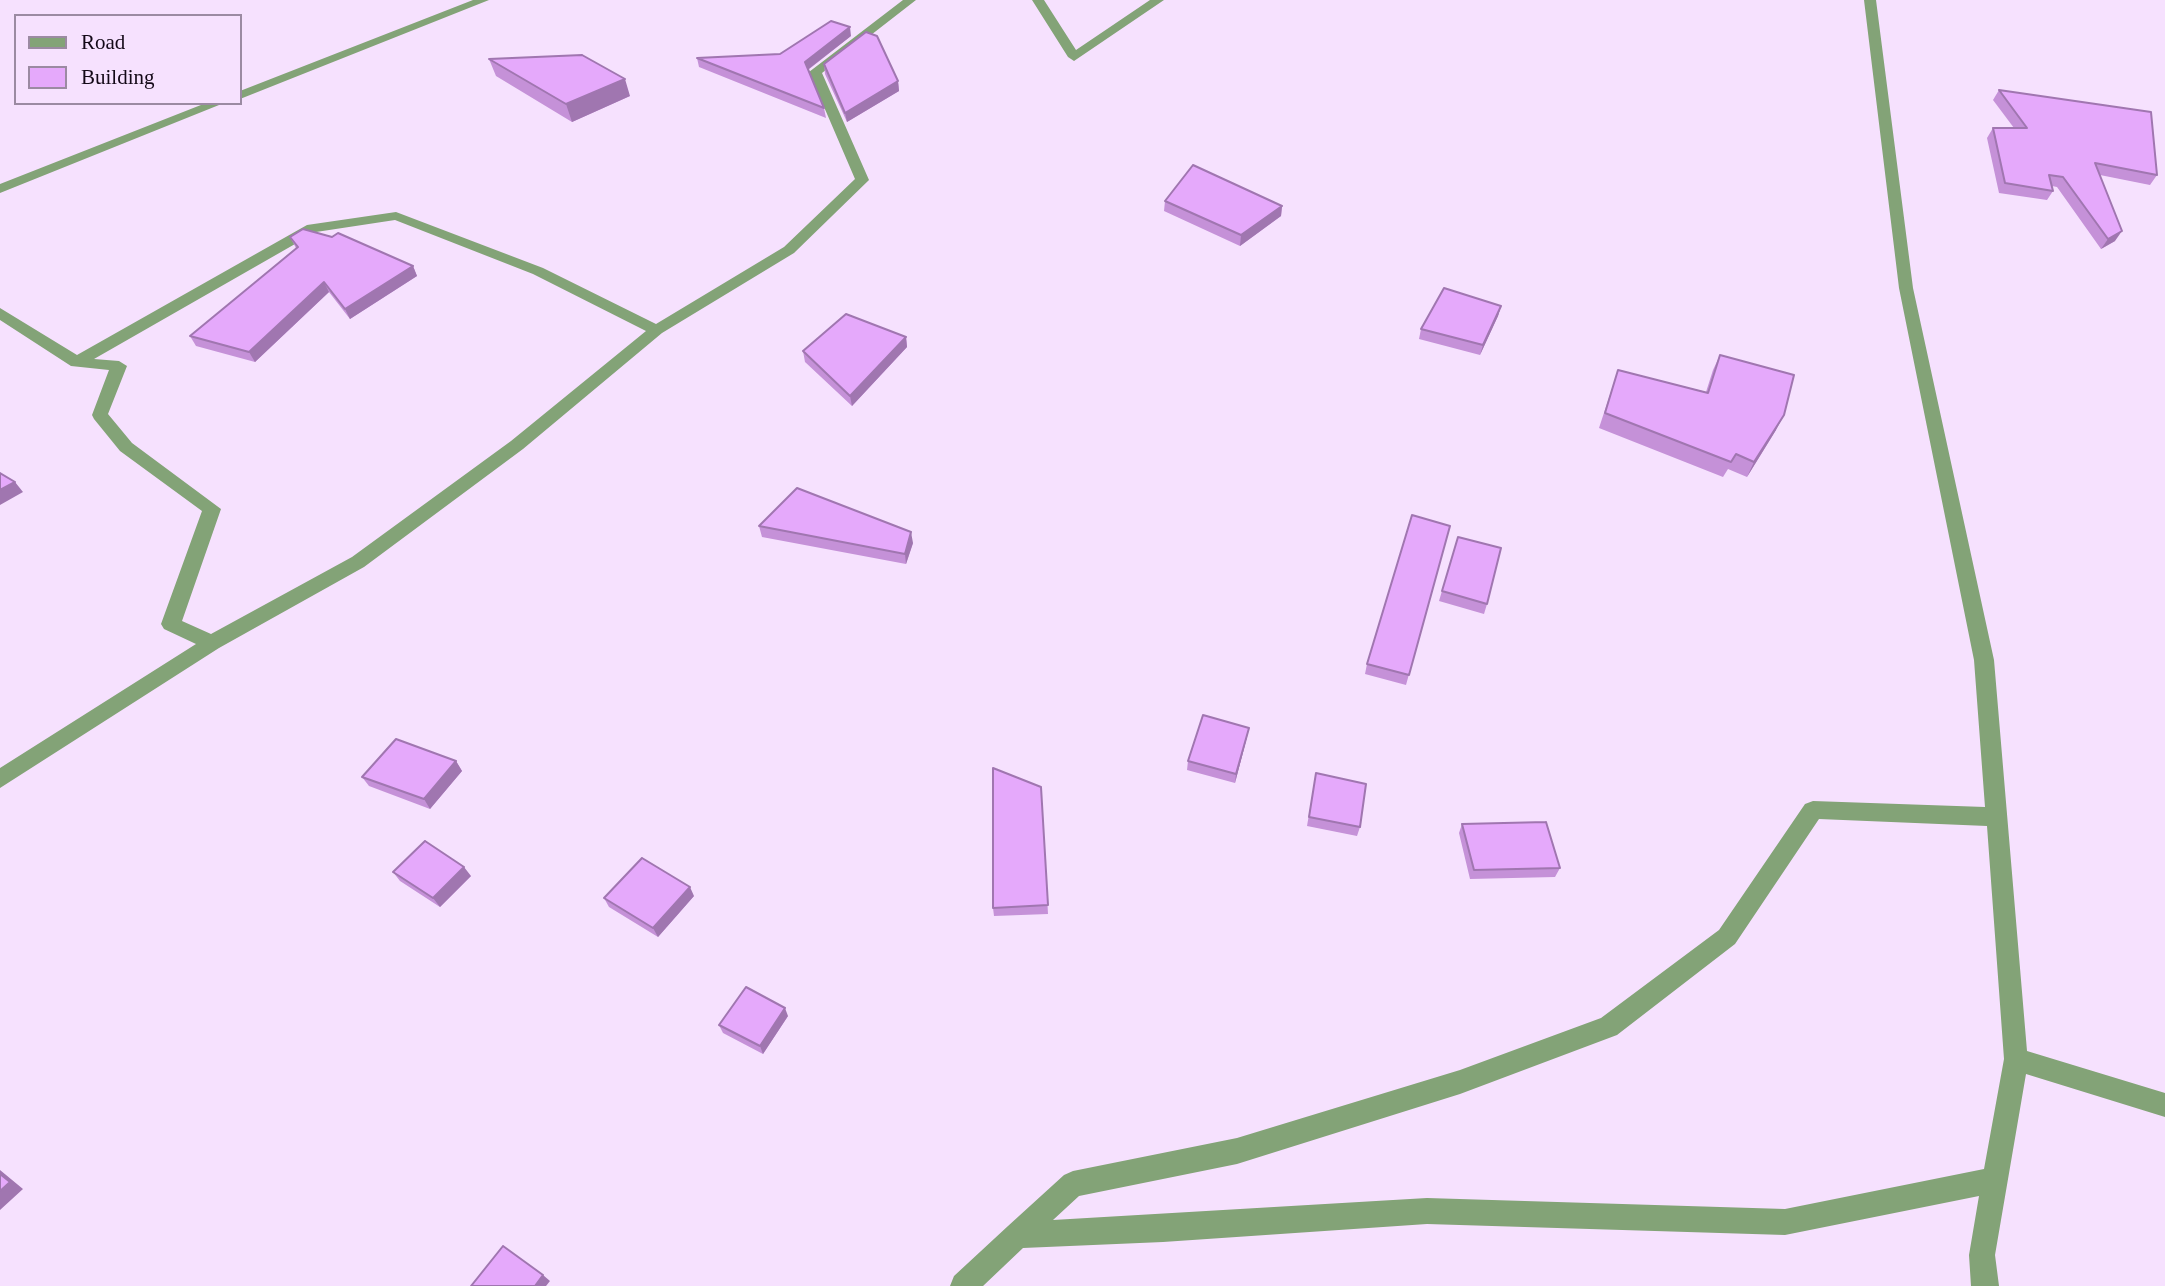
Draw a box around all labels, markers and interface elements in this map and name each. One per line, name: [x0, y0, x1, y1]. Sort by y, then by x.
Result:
legend: [14, 14, 242, 105]
text: Road: [81, 30, 125, 54]
text: Building: [81, 65, 155, 89]

